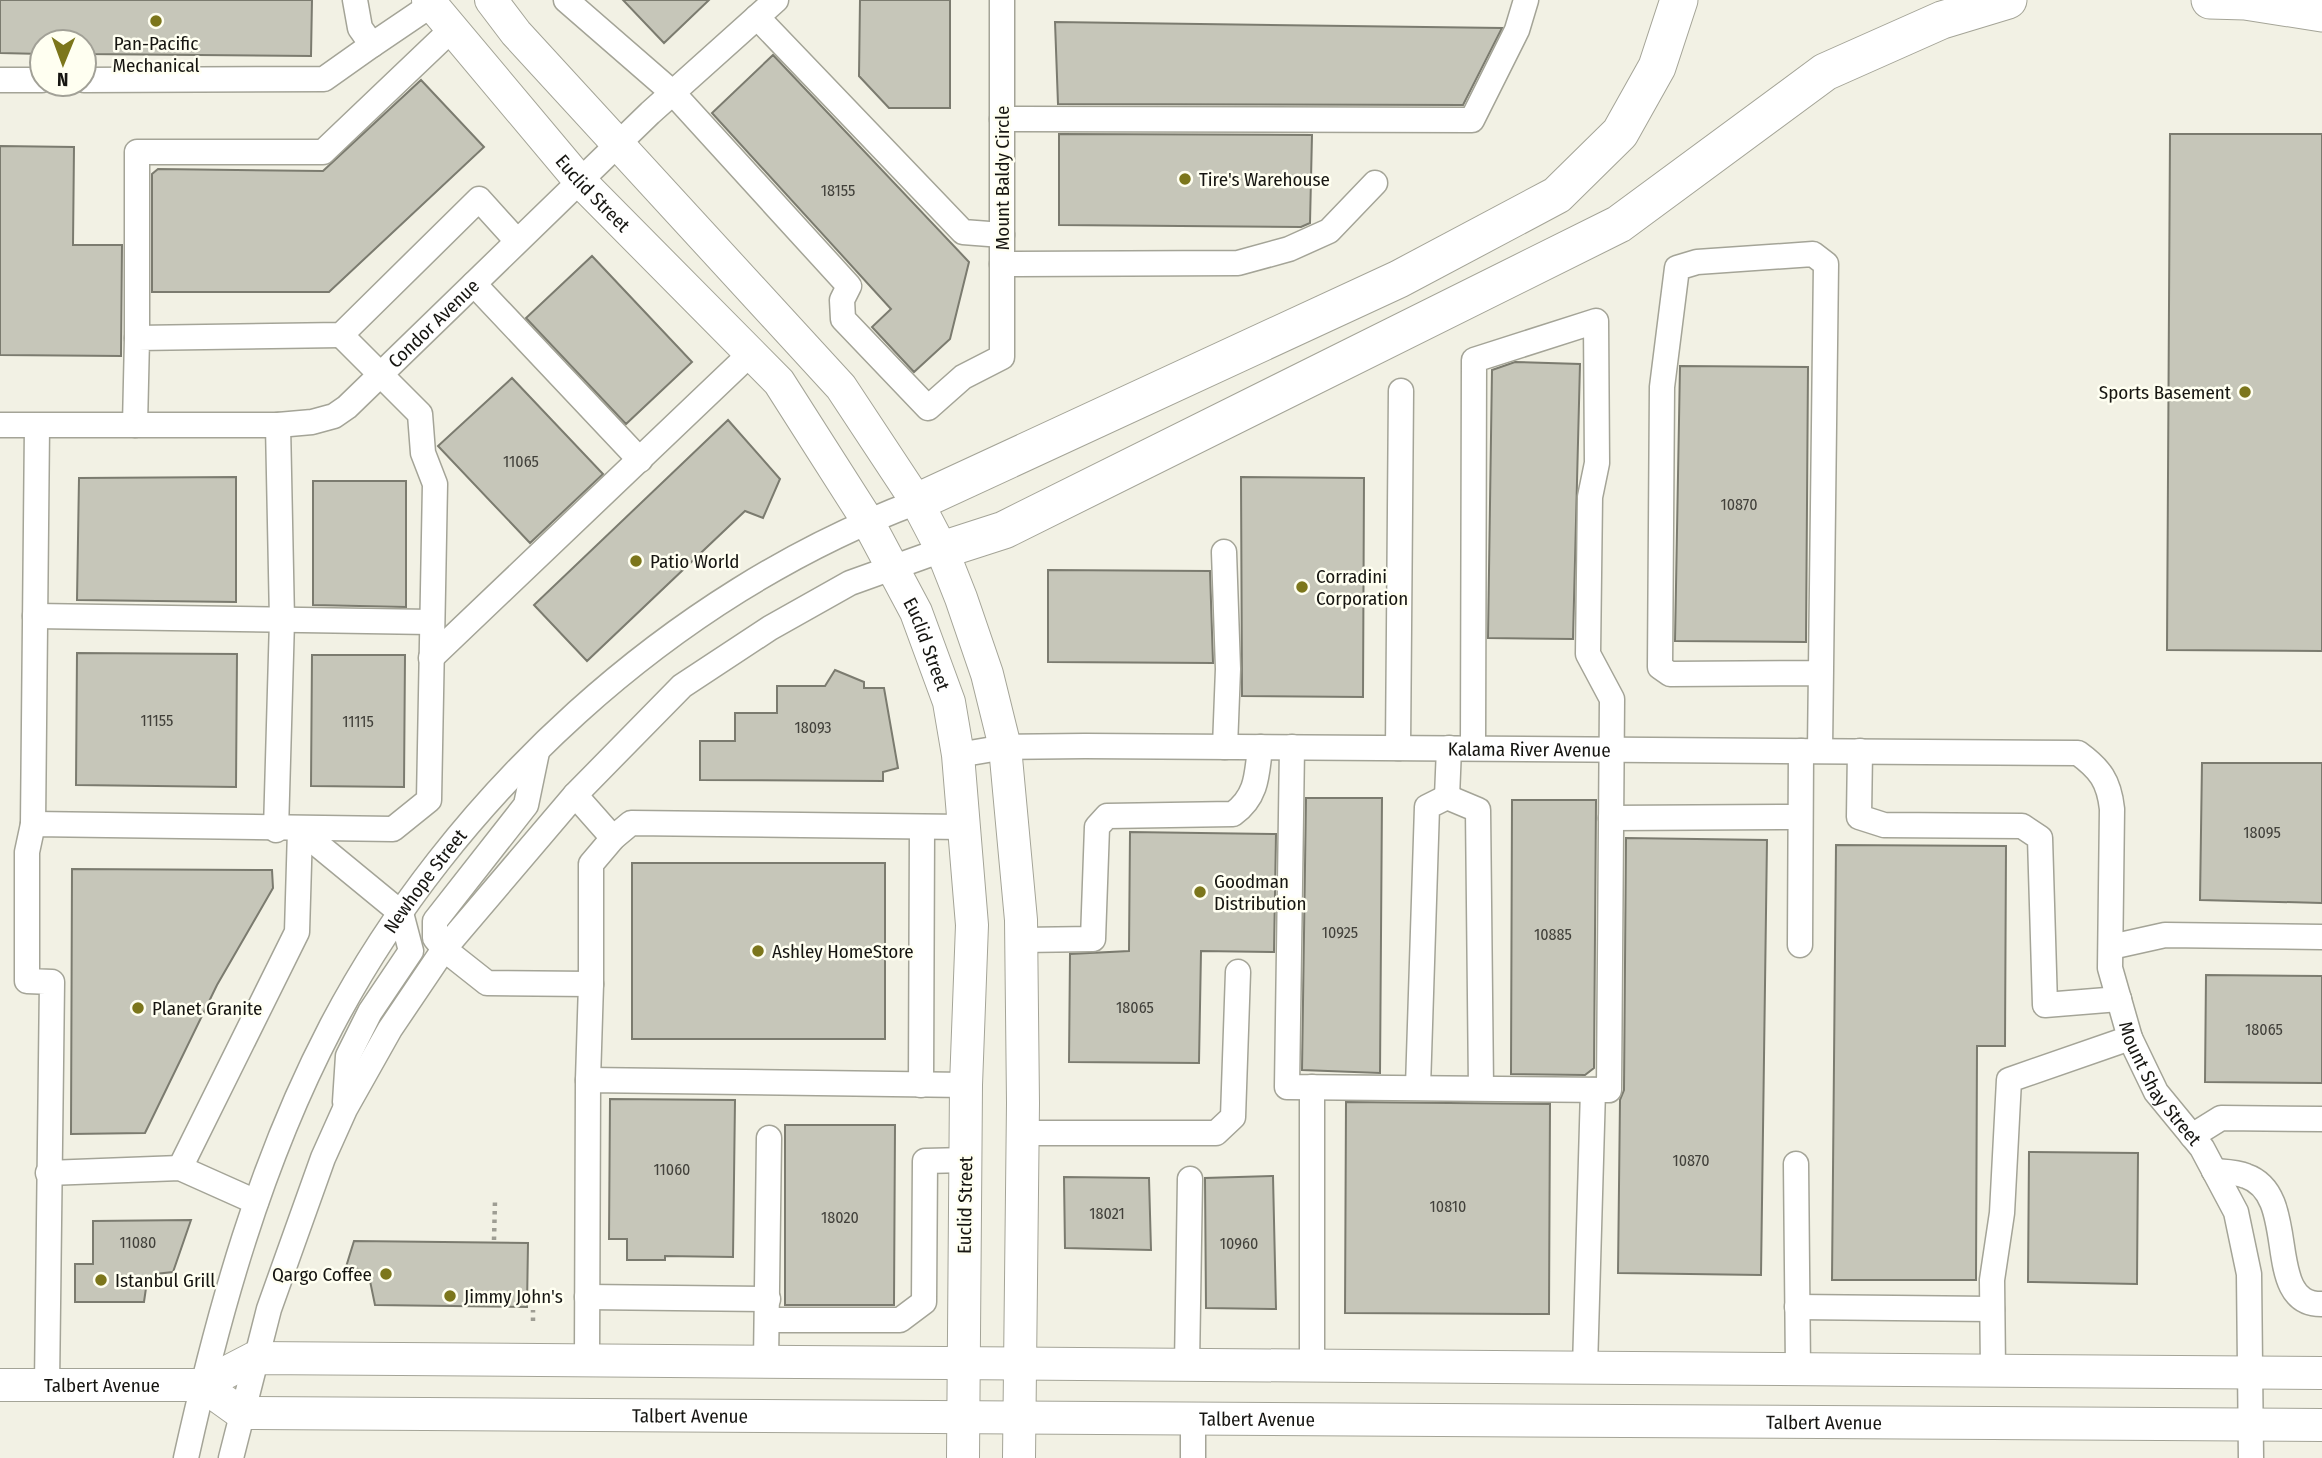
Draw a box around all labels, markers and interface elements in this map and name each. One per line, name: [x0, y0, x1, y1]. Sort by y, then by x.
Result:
marker: Pan-Pacific Mechanical: [148, 13, 164, 29]
north arrow: [28, 28, 98, 98]
place label: Pan-Pacific Mechanical: [112, 32, 200, 77]
text: N: [57, 68, 69, 91]
street label: Mount Baldy Circle: [991, 106, 1014, 250]
street label: Euclid Street: [551, 150, 636, 237]
place label: Tire's Warehouse: [1199, 168, 1330, 191]
marker: Tire's Warehouse: [1177, 171, 1193, 187]
house number: 18155: [821, 181, 855, 200]
street label: Condor Avenue: [383, 274, 484, 373]
place label: Sports Basement: [2099, 381, 2232, 404]
marker: Sports Basement: [2237, 384, 2253, 400]
house number: 11065: [503, 452, 539, 471]
house number: 10870: [1720, 495, 1758, 514]
place label: Patio World: [650, 550, 740, 573]
marker: Patio World: [628, 553, 644, 569]
place label: Corradini Corporation: [1316, 565, 1408, 610]
marker: Corradini Corporation: [1294, 579, 1310, 595]
street label: Euclid Street: [899, 593, 956, 694]
house number: 11155: [141, 711, 173, 730]
house number: 11115: [342, 712, 374, 731]
house number: 18093: [794, 718, 832, 737]
street label: Kalama River Avenue: [1448, 737, 1611, 761]
house number: 18095: [2243, 823, 2281, 842]
street label: Newhope Street: [378, 824, 472, 937]
place label: Goodman Distribution: [1214, 870, 1307, 915]
marker: Goodman Distribution: [1192, 884, 1208, 900]
house number: 10925: [1322, 923, 1358, 942]
house number: 10885: [1534, 925, 1572, 944]
place label: Ashley HomeStore: [772, 940, 914, 963]
marker: Ashley HomeStore: [750, 943, 766, 959]
place label: Planet Granite: [152, 997, 262, 1020]
house number: 18065: [1116, 998, 1154, 1017]
marker: Planet Granite: [130, 1000, 146, 1016]
street label: Mount Shay Street: [2114, 1019, 2207, 1151]
house number: 18065: [2245, 1020, 2283, 1039]
house number: 10870: [1672, 1151, 1710, 1170]
street label: Euclid Street: [953, 1155, 977, 1254]
house number: 11060: [654, 1160, 690, 1179]
house number: 10810: [1430, 1197, 1466, 1216]
house number: 18021: [1089, 1204, 1125, 1223]
house number: 18020: [821, 1208, 859, 1227]
house number: 11080: [120, 1233, 156, 1252]
house number: 10960: [1220, 1234, 1258, 1253]
place label: Qargo Coffee: [272, 1263, 372, 1286]
marker: Qargo Coffee: [378, 1266, 394, 1282]
place label: Istanbul Grill: [115, 1269, 215, 1292]
marker: Istanbul Grill: [93, 1272, 109, 1288]
place label: Jimmy John's: [464, 1285, 563, 1308]
marker: Jimmy John's: [442, 1288, 458, 1304]
street label: Talbert Avenue: [44, 1374, 160, 1397]
street label: Talbert Avenue: [632, 1404, 748, 1427]
street label: Talbert Avenue: [1199, 1407, 1315, 1431]
street label: Talbert Avenue: [1766, 1410, 1882, 1434]

